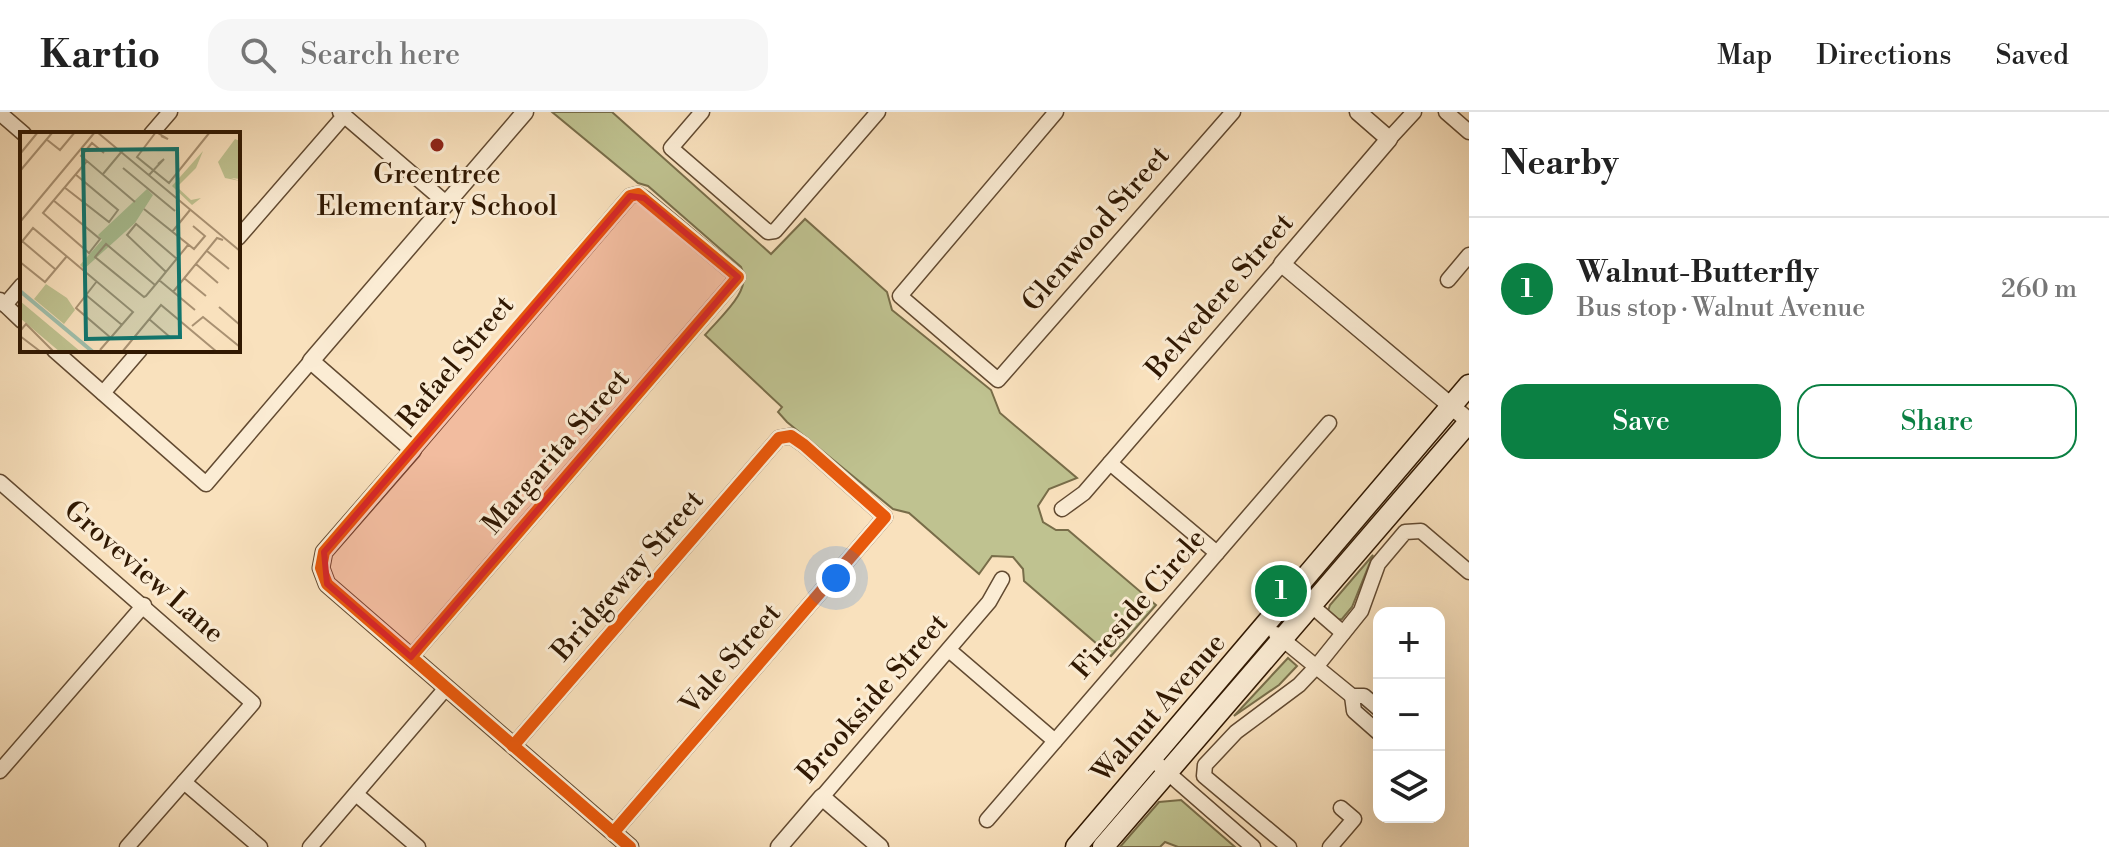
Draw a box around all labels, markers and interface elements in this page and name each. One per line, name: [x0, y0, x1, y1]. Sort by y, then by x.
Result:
search box: [208, 19, 768, 91]
text: Kartio: [40, 32, 160, 79]
icon: search: [236, 33, 280, 77]
text: Search here: [300, 36, 460, 74]
text: Map: [1717, 38, 1772, 73]
text: Directions: [1816, 38, 1951, 73]
text: Saved: [1995, 38, 2069, 73]
inset map: [20, 132, 240, 352]
marker: Greentree Elementary School: [428, 136, 446, 154]
street label: Glenwood Street: [1015, 139, 1177, 319]
text: Nearby: [1501, 143, 1619, 185]
place label: Greentree Elementary School: [317, 157, 557, 224]
street label: Belvedere Street: [1138, 206, 1301, 387]
text: Walnut-Butterfly: [1577, 254, 1819, 292]
text: 1: [1521, 273, 1533, 305]
text: 260 m: [2001, 273, 2077, 305]
street label: Rafael Street: [390, 288, 522, 436]
text: Bus stop · Walnut Avenue: [1577, 292, 1865, 324]
street label: Margarita Street: [475, 362, 637, 542]
button: Save: [1501, 384, 1781, 459]
button: Share: [1797, 384, 2077, 459]
street label: Bridgeway Street: [544, 483, 712, 669]
street label: Groveview Lane: [57, 493, 231, 651]
street label: Fireside Circle: [1064, 522, 1214, 686]
your location: [816, 558, 856, 598]
pin: 1: [1255, 561, 1307, 621]
street label: Vale Street: [673, 596, 789, 723]
street label: Brookside Street: [790, 606, 956, 790]
map controls: [1373, 607, 1445, 823]
button: +: [1373, 607, 1445, 679]
street label: Walnut Avenue: [1084, 626, 1233, 791]
button: −: [1373, 679, 1445, 751]
button: layers: [1373, 751, 1445, 823]

